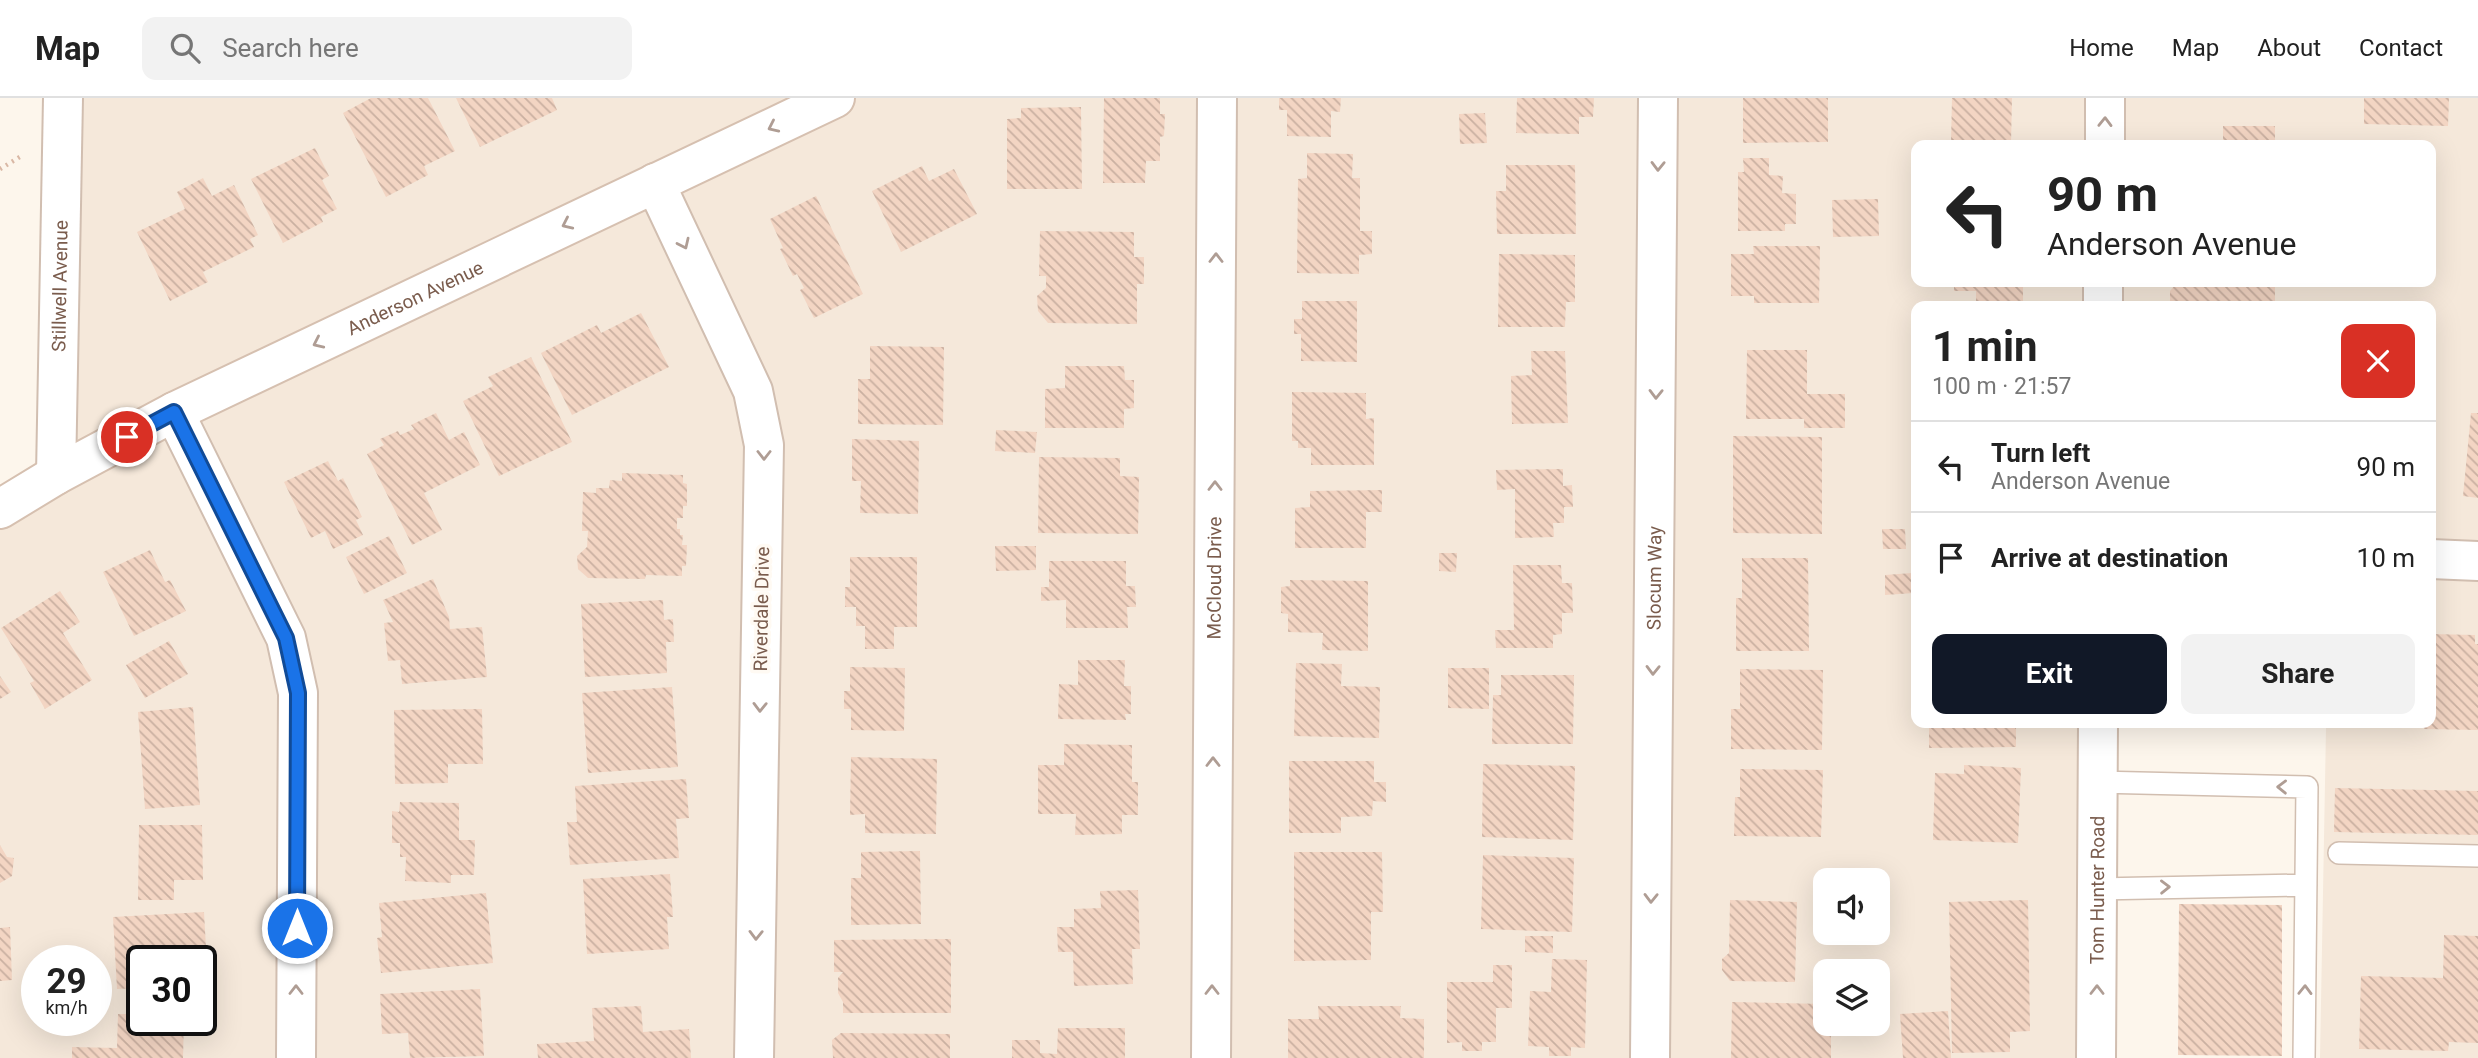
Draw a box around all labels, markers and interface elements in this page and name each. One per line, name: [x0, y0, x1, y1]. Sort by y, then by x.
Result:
search box: [142, 17, 632, 80]
text: Map: [35, 29, 100, 68]
icon: search: [166, 29, 204, 67]
text: Search here: [222, 33, 359, 63]
text: Home: [2069, 34, 2134, 62]
text: Map: [2172, 34, 2219, 62]
text: About: [2257, 34, 2321, 62]
text: Contact: [2359, 34, 2443, 62]
one-way arrow: [2097, 116, 2113, 126]
one-way arrow: [768, 119, 780, 133]
one-way arrow: [1650, 161, 1666, 172]
text: 90 m: [2047, 166, 2158, 223]
icon: left: [1932, 168, 2023, 259]
one-way arrow: [562, 216, 574, 230]
street label: Stillwell Avenue: [47, 220, 73, 352]
text: Anderson Avenue: [2047, 225, 2296, 263]
one-way arrow: [676, 237, 690, 249]
one-way arrow: [1208, 253, 1224, 263]
street label: Anderson Avenue: [343, 256, 487, 340]
text: 1 min: [1932, 322, 2038, 371]
button: close: [2341, 324, 2415, 398]
one-way arrow: [313, 335, 325, 349]
text: 100 m · 21:57: [1932, 373, 2071, 400]
one-way arrow: [1648, 389, 1664, 399]
pin: [97, 407, 157, 467]
icon: arrive: [108, 418, 146, 456]
text: Turn left: [1991, 438, 2090, 468]
icon: left: [1932, 448, 1970, 486]
one-way arrow: [756, 450, 771, 461]
text: 90 m: [2357, 452, 2415, 482]
text: Anderson Avenue: [1991, 468, 2170, 495]
one-way arrow: [1207, 480, 1223, 491]
street label: McCloud Drive: [1203, 516, 1226, 640]
street label: Slocum Way: [1643, 526, 1666, 630]
icon: arrive: [1932, 539, 1970, 577]
text: Arrive at destination: [1991, 543, 2228, 573]
text: 10 m: [2357, 543, 2415, 573]
street label: Riverdale Drive: [749, 546, 774, 672]
button: Exit: [1932, 634, 2167, 714]
button: Share: [2181, 634, 2415, 714]
one-way arrow: [1645, 665, 1661, 676]
one-way arrow: [752, 703, 768, 713]
one-way arrow: [1205, 757, 1221, 767]
one-way arrow: [2276, 779, 2287, 794]
street label: Tom Hunter Road: [2086, 816, 2109, 964]
map controls: [1813, 868, 1890, 1036]
button: sound: [1813, 868, 1890, 945]
one-way arrow: [2160, 880, 2171, 895]
position arrow: [260, 891, 334, 965]
one-way arrow: [1643, 893, 1659, 903]
one-way arrow: [748, 930, 764, 941]
speed limit sign: 30: [126, 945, 217, 1036]
button: layers: [1813, 959, 1890, 1036]
text: 29: [46, 961, 87, 1002]
one-way arrow: [288, 984, 304, 995]
one-way arrow: [1204, 984, 1220, 995]
one-way arrow: [2089, 984, 2105, 995]
one-way arrow: [2297, 984, 2313, 995]
text: km/h: [45, 997, 88, 1018]

